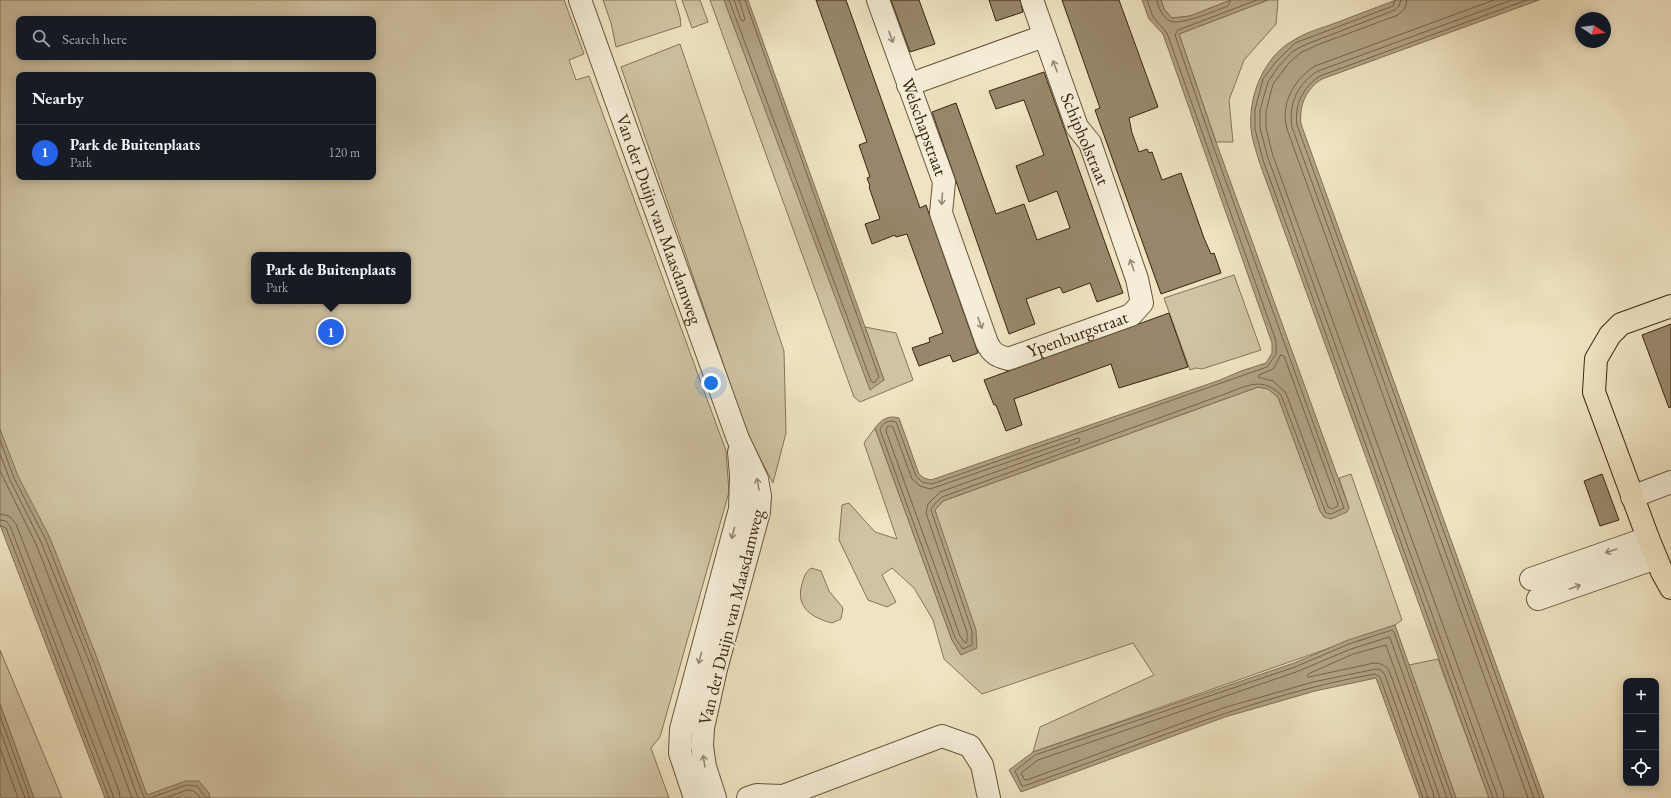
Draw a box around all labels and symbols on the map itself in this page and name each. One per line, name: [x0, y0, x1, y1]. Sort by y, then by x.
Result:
north arrow: [1575, 12, 1611, 48]
one-way arrow: [887, 30, 895, 42]
one-way arrow: [1050, 61, 1058, 73]
street label: Welschapstraat: [896, 75, 953, 179]
street label: Schipholstraat: [1056, 89, 1115, 189]
street label: Van der Duijn van Maasdamweg: [611, 111, 708, 327]
one-way arrow: [939, 192, 946, 205]
one-way arrow: [1128, 258, 1135, 271]
street label: Ypenburgstraat: [1024, 305, 1131, 362]
one-way arrow: [977, 316, 984, 329]
pin: 1: [318, 317, 344, 347]
your location: [701, 373, 721, 393]
one-way arrow: [754, 478, 762, 491]
street label: Van der Duijn van Maasdamweg: [693, 506, 769, 727]
one-way arrow: [729, 526, 736, 539]
one-way arrow: [1605, 547, 1617, 555]
one-way arrow: [1569, 582, 1581, 590]
one-way arrow: [696, 651, 703, 664]
one-way arrow: [700, 754, 708, 767]

